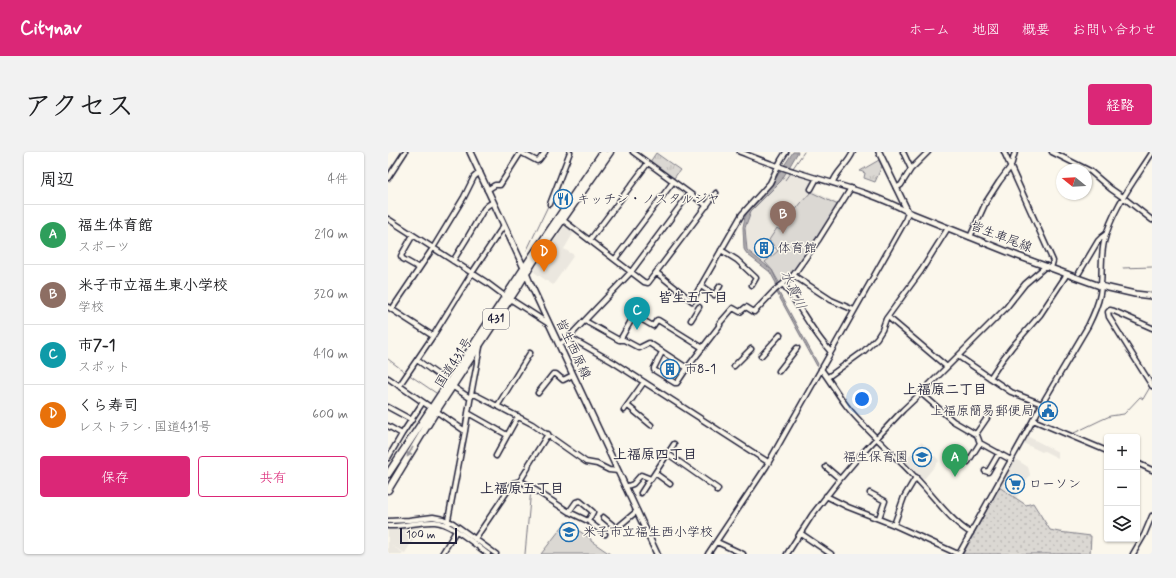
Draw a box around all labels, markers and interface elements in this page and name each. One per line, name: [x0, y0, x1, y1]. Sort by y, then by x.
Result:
text: Citynav: [20, 16, 82, 41]
text: ホーム: [909, 21, 950, 39]
text: 地図: [972, 21, 1000, 39]
text: 概要: [1022, 21, 1050, 39]
text: お問い合わせ: [1072, 21, 1156, 39]
button: 経路: [1088, 84, 1152, 125]
text: アクセス: [24, 89, 134, 126]
north arrow: [1056, 164, 1092, 200]
text: 周辺: [40, 169, 74, 191]
text: 4件: [327, 171, 348, 188]
restaurant icon: キッチン・ノスタルジヤ: [552, 188, 574, 210]
place label: キッチン・ノスタルジヤ: [577, 191, 720, 208]
pin: B: [770, 201, 796, 234]
text: 福生体育館: [78, 216, 153, 236]
street label: 皆生車尾線: [968, 217, 1035, 257]
text: A: [49, 226, 57, 243]
text: 210 m: [314, 226, 348, 243]
building icon: 体育館: [753, 237, 775, 259]
text: スポーツ: [78, 239, 130, 256]
pin: D: [531, 239, 557, 272]
place label: 体育館: [778, 240, 817, 257]
water label: 水貫川: [776, 267, 810, 313]
text: 米子市立福生東小学校: [78, 276, 228, 296]
text: B: [49, 286, 57, 303]
text: 320 m: [314, 286, 348, 303]
district label: 皆生五丁目: [658, 289, 728, 307]
pin: C: [624, 297, 650, 330]
text: 学校: [78, 299, 104, 316]
road number: 431: [483, 309, 509, 329]
street label: 皆生西原線: [552, 316, 595, 383]
street label: 国道431号: [431, 334, 477, 392]
text: 市7-1: [78, 336, 116, 356]
text: C: [48, 346, 58, 363]
text: 410 m: [313, 346, 348, 363]
building icon: 市8-1: [659, 358, 681, 380]
text: スポット: [78, 359, 130, 376]
place label: 市8-1: [684, 361, 716, 378]
district label: 上福原二丁目: [903, 381, 987, 399]
your location: [852, 389, 872, 409]
text: くら寿司: [78, 396, 138, 416]
public building icon: 上福原簡易郵便局: [1037, 400, 1059, 422]
place label: 上福原簡易郵便局: [930, 403, 1034, 420]
text: D: [49, 406, 57, 423]
text: 600 m: [312, 406, 348, 423]
text: レストラン · 国道431号: [78, 419, 211, 436]
map controls: [1104, 434, 1140, 542]
button: +: [1104, 434, 1140, 470]
pin: A: [942, 444, 968, 477]
one-way arrow: [407, 446, 414, 458]
district label: 上福原四丁目: [613, 446, 697, 464]
school or university icon: 福生保育園: [911, 446, 933, 468]
place label: 福生保育園: [843, 449, 908, 466]
button: 保存: [40, 456, 190, 497]
button: 共有: [198, 456, 348, 497]
button: −: [1104, 470, 1140, 506]
supermarket icon: ローソン: [1004, 473, 1026, 495]
place label: ローソン: [1029, 476, 1081, 493]
district label: 上福原五丁目: [480, 480, 564, 498]
button: layers: [1104, 506, 1140, 542]
school or university icon: 米子市立福生西小学校: [558, 521, 580, 543]
place label: 米子市立福生西小学校: [583, 524, 713, 541]
scale bar: [400, 526, 457, 545]
text: 100 m: [406, 528, 436, 542]

